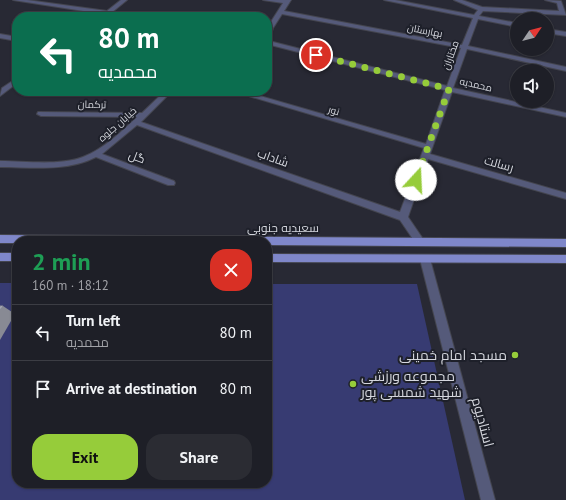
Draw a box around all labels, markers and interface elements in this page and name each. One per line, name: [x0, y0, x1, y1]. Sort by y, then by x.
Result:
north arrow: [510, 12, 554, 56]
map controls: [510, 12, 554, 108]
text: 80 m: [98, 19, 159, 56]
street label: بهارستان: [406, 21, 444, 40]
icon: left: [32, 28, 84, 80]
pin: [299, 38, 333, 72]
street label: مختاران: [439, 39, 462, 72]
icon: arrive: [305, 44, 327, 66]
text: محمدیه: [98, 60, 157, 83]
button: sound: [510, 64, 554, 108]
street label: محمدیه: [458, 74, 493, 95]
street label: ترکمان: [78, 98, 107, 111]
street label: نور: [326, 102, 341, 118]
street label: خیابان جلوه: [95, 104, 139, 145]
street label: شاداب: [256, 145, 291, 170]
street label: گل: [127, 147, 148, 166]
street label: رسالت: [483, 152, 515, 175]
position arrow: [395, 159, 437, 201]
street label: سعیدیه جنوبی: [247, 220, 319, 235]
text: 2 min: [32, 246, 91, 277]
button: close: [210, 249, 252, 291]
text: 160 m · 18:12: [32, 277, 109, 294]
text: Turn left: [66, 311, 120, 330]
icon: left: [32, 322, 54, 344]
text: 80 m: [219, 323, 252, 342]
text: محمدیه: [66, 334, 109, 351]
place label: مسجد امام خمینی: [399, 346, 507, 365]
marker: مسجد امام خمینی: [510, 350, 520, 360]
place label: مجموعه ورزشی شهید شمسی پور: [360, 367, 462, 402]
icon: arrive: [32, 378, 54, 400]
text: Arrive at destination: [66, 379, 197, 398]
text: 80 m: [219, 379, 252, 398]
marker: مجموعه ورزشی شهید شمسی پور: [348, 379, 358, 389]
street label: استادیوم: [467, 395, 498, 449]
button: Exit: [32, 434, 138, 480]
button: Share: [146, 434, 252, 480]

